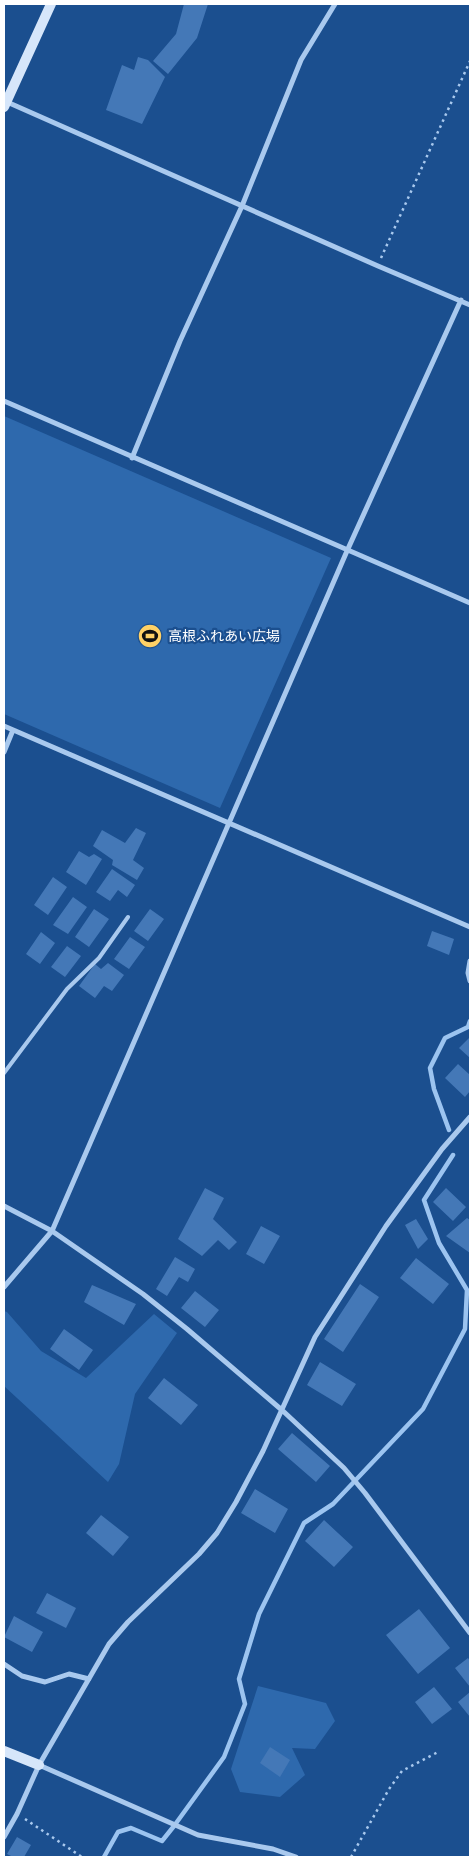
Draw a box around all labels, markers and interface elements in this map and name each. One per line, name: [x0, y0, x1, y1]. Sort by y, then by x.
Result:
sports icon: 高根ふれあい広場: [137, 623, 163, 649]
place label: 高根ふれあい広場: [168, 628, 280, 644]

